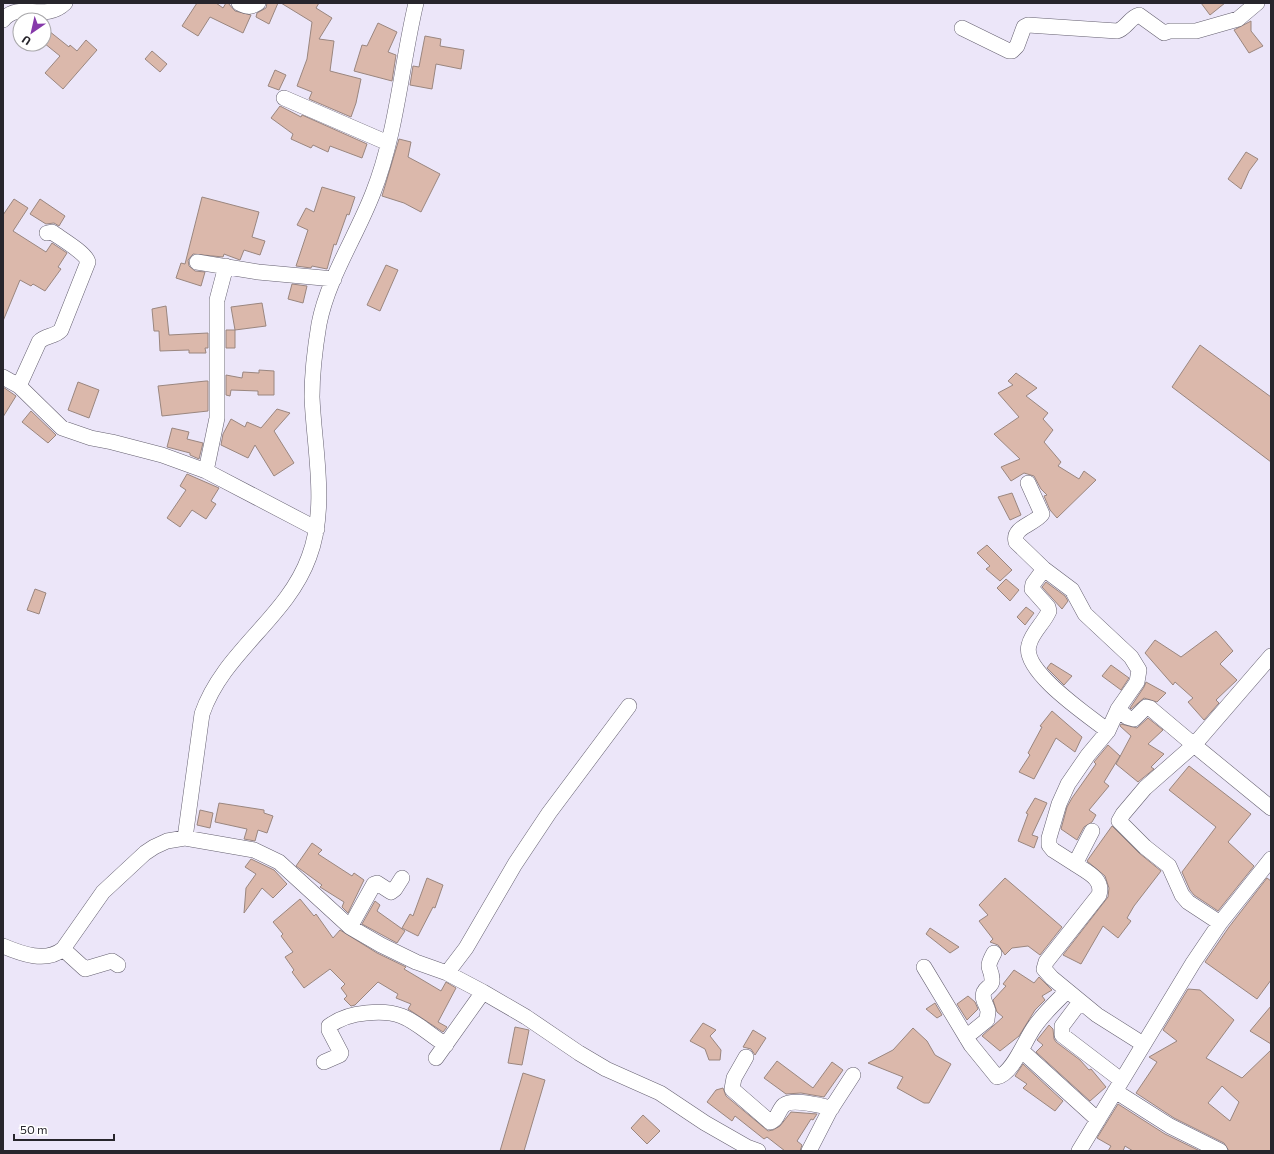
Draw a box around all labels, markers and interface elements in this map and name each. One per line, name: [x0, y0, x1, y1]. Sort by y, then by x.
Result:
north arrow: [12, 12, 52, 52]
text: U: [19, 33, 33, 48]
scale bar: [14, 1116, 114, 1142]
text: 50 m: [20, 1122, 48, 1136]

